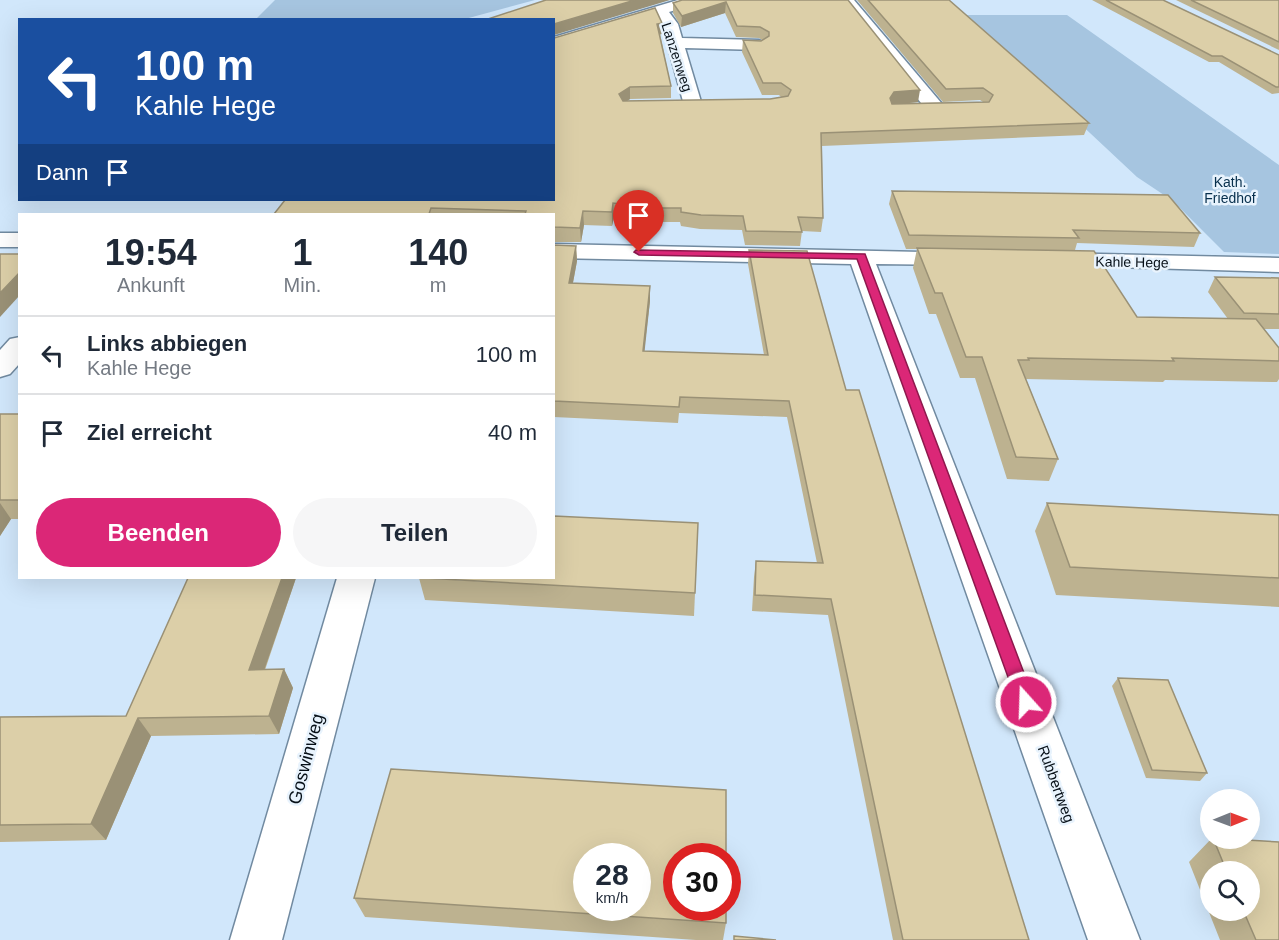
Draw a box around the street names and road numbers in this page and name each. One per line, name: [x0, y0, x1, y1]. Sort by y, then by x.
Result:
street label: Lanzenweg: [658, 20, 696, 94]
street label: Kahle Hege: [1095, 253, 1169, 271]
street label: Goswinweg: [284, 711, 328, 807]
street label: Rubbertweg: [1035, 743, 1078, 825]

